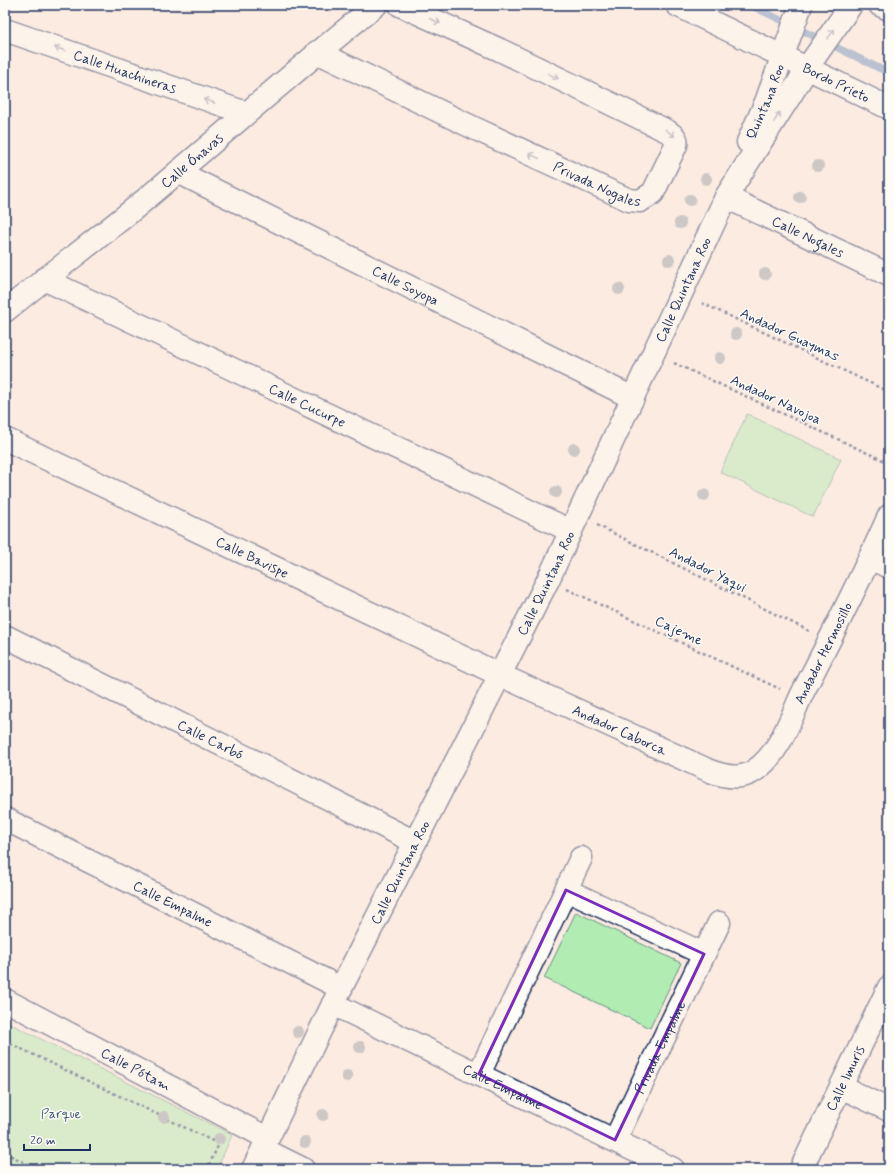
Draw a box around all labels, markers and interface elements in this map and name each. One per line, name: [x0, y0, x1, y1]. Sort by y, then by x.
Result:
one-way arrow: [429, 18, 441, 25]
one-way arrow: [827, 28, 835, 39]
one-way arrow: [53, 45, 66, 52]
street label: Calle Huachineras: [71, 46, 179, 99]
street label: Bordo Prieto: [799, 59, 873, 107]
street label: Quintana Roo: [742, 62, 789, 142]
one-way arrow: [547, 73, 559, 80]
one-way arrow: [203, 96, 215, 104]
one-way arrow: [773, 112, 781, 123]
street label: Calle Ónavas: [158, 129, 228, 193]
one-way arrow: [664, 129, 675, 137]
one-way arrow: [528, 152, 540, 159]
street label: Privada Nogales: [550, 158, 641, 211]
street label: Calle Nogales: [769, 212, 847, 262]
street label: Calle Quintana Roo: [652, 234, 716, 345]
street label: Calle Soyopa: [369, 262, 441, 310]
street label: Andador Guaymas: [737, 304, 842, 366]
street label: Andador Navojoa: [727, 371, 824, 429]
street label: Calle Cucurpe: [266, 380, 348, 432]
street label: Calle Quintana Roo: [513, 528, 580, 639]
street label: Calle Bavispe: [212, 533, 291, 583]
street label: Andador Yaqui: [666, 543, 749, 597]
street label: Andador Hermosillo: [791, 599, 857, 707]
street label: Cajeme: [652, 612, 706, 650]
street label: Andador Caborca: [569, 701, 670, 760]
street label: Calle Carbó: [174, 716, 246, 764]
street label: Calle Quintana Roo: [367, 818, 435, 928]
street label: Calle Empalme: [130, 877, 215, 932]
street label: Privada Empalme: [630, 998, 691, 1097]
street label: Calle Imuris: [822, 1042, 870, 1114]
street label: Calle Pótam: [97, 1044, 174, 1096]
street label: Calle Empalme: [460, 1060, 546, 1114]
park label: Parque: [41, 1105, 82, 1123]
scale bar: [24, 1126, 90, 1152]
text: 20 m: [30, 1133, 56, 1149]

